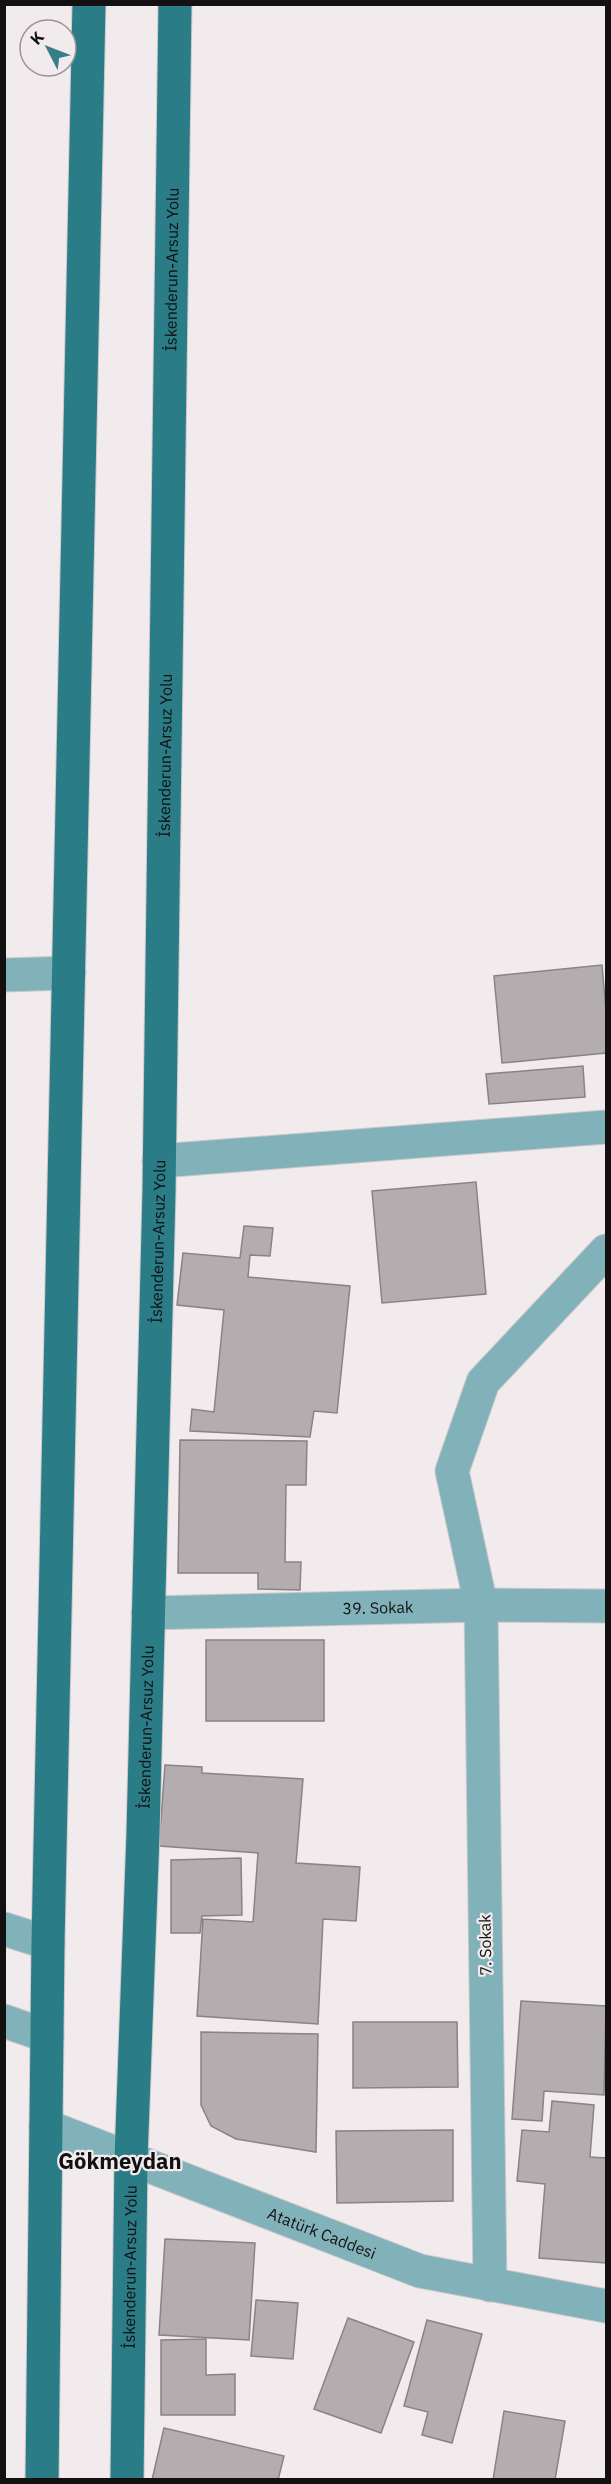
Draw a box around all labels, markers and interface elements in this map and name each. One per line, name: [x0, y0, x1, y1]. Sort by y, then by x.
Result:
north arrow: [18, 18, 78, 78]
text: K: [26, 27, 48, 49]
street label: İskenderun-Arsuz Yolu: [160, 187, 183, 352]
street label: İskenderun-Arsuz Yolu: [154, 673, 176, 838]
street label: İskenderun-Arsuz Yolu: [146, 1159, 169, 1324]
street label: 39. Sokak: [342, 1597, 414, 1618]
street label: İskenderun-Arsuz Yolu: [134, 1645, 158, 1809]
street label: 7. Sokak: [474, 1914, 496, 1976]
district label: Gökmeydan: [58, 2146, 182, 2175]
street label: İskenderun-Arsuz Yolu: [119, 2185, 141, 2349]
street label: Atatürk Caddesi: [265, 2203, 379, 2263]

